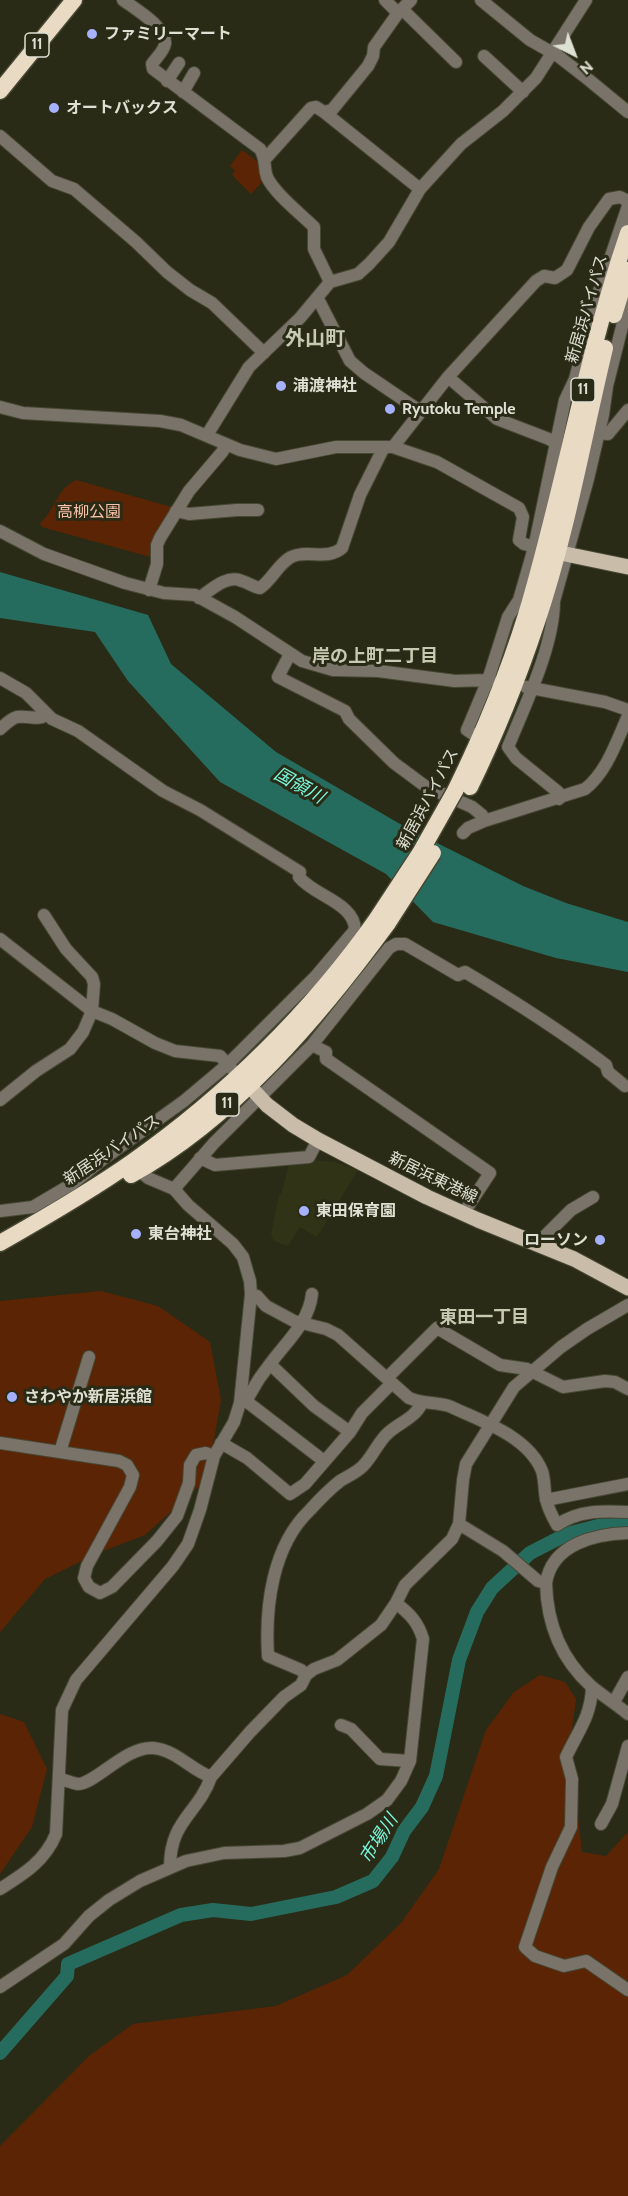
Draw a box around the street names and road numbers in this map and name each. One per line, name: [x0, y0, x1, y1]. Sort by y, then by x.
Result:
road number: 11: [25, 33, 49, 57]
street label: 新居浜バイパス: [562, 253, 612, 365]
road number: 11: [571, 378, 595, 402]
street label: 新居浜バイパス: [393, 745, 463, 853]
road number: 11: [215, 1092, 239, 1116]
street label: 新居浜バイパス: [60, 1111, 164, 1189]
street label: 新居浜東港線: [386, 1148, 480, 1208]

